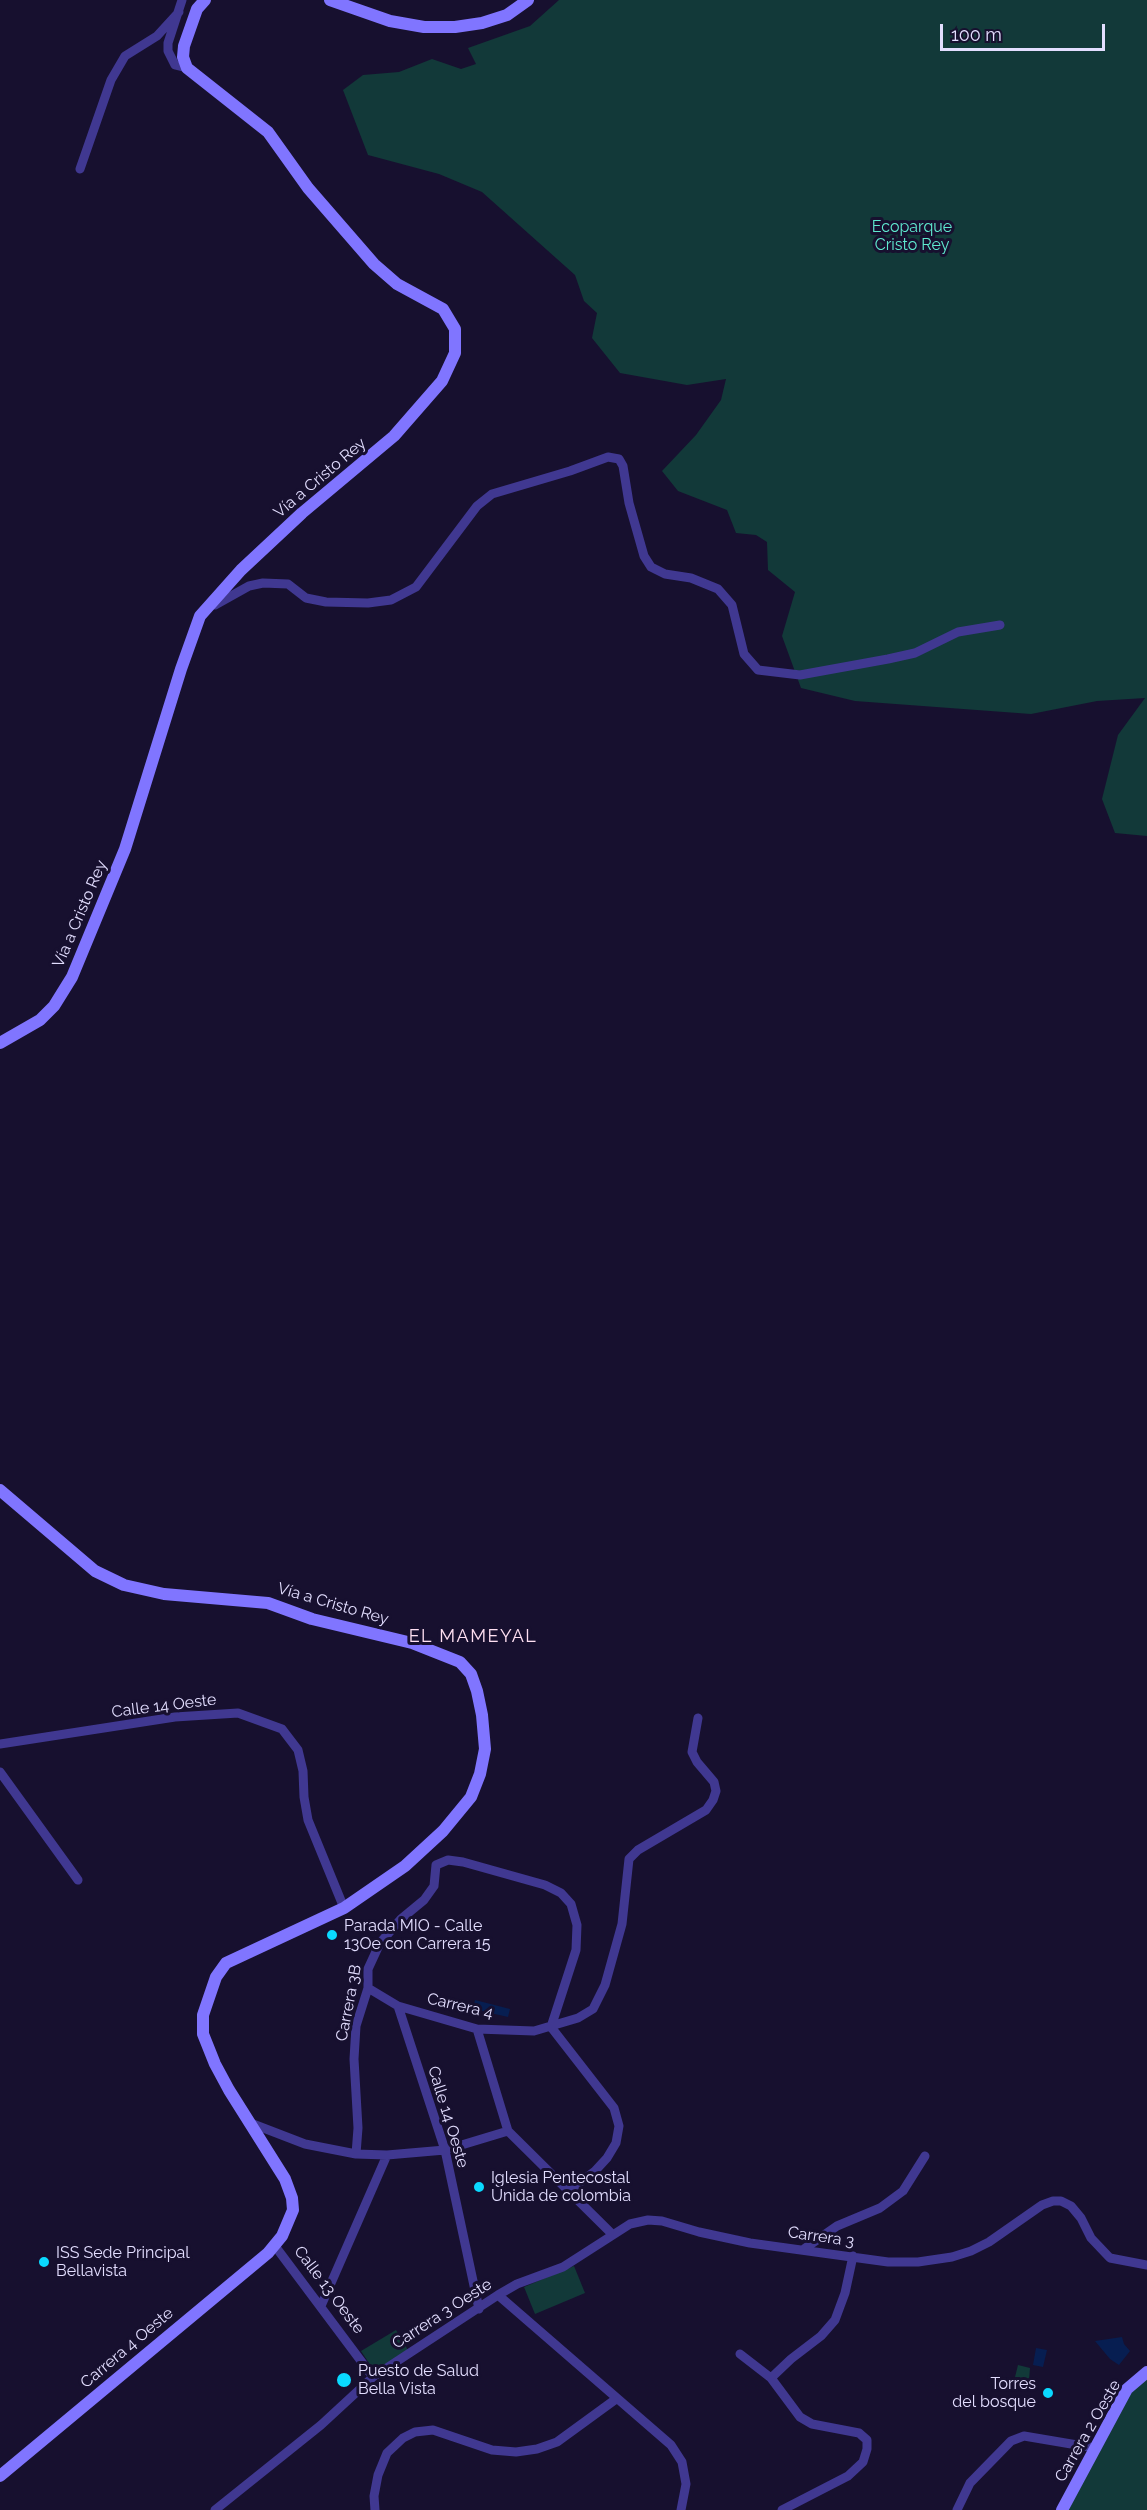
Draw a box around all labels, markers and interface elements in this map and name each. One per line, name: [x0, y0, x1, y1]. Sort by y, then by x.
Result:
scale bar: [943, 12, 1108, 50]
text: 100 m: [951, 24, 1002, 45]
park label: Ecoparque Cristo Rey: [872, 217, 952, 255]
street label: Vía a Cristo Rey: [270, 434, 370, 522]
street label: Vía a Cristo Rey: [49, 858, 111, 970]
street label: Vía a Cristo Rey: [275, 1579, 391, 1629]
district label: EL MAMEYAL: [409, 1626, 537, 1648]
street label: Calle 14 Oeste: [111, 1690, 217, 1722]
place label: Parada MIO - Calle 13Oe con Carrera 15: [344, 1916, 491, 1954]
marker: Parada MIO - Calle 13Oe con Carrera 15: [325, 1928, 339, 1942]
street label: Carrera 3B: [332, 1963, 366, 2043]
street label: Carrera 4: [425, 1989, 495, 2023]
street label: Calle 14 Oeste: [423, 2064, 473, 2170]
place label: Iglesia Pentecostal Unida de colombia: [491, 2168, 631, 2206]
marker: Iglesia Pentecostal Unida de colombia: [472, 2180, 486, 2194]
street label: Carrera 3: [786, 2223, 856, 2251]
street label: Calle 13 Oeste: [290, 2242, 368, 2338]
place label: ISS Sede Principal Bellavista: [56, 2243, 190, 2281]
marker: ISS Sede Principal Bellavista: [37, 2255, 51, 2269]
street label: Carrera 3 Oeste: [389, 2275, 495, 2353]
street label: Carrera 4 Oeste: [77, 2304, 177, 2392]
place label: Puesto de Salud Bella Vista: [358, 2361, 479, 2399]
marker: Puesto de Salud Bella Vista: [335, 2371, 353, 2389]
place label: Torres del bosque: [952, 2374, 1036, 2412]
street label: Carrera 2 Oeste: [1051, 2377, 1125, 2485]
marker: Torres del bosque: [1041, 2386, 1055, 2400]

